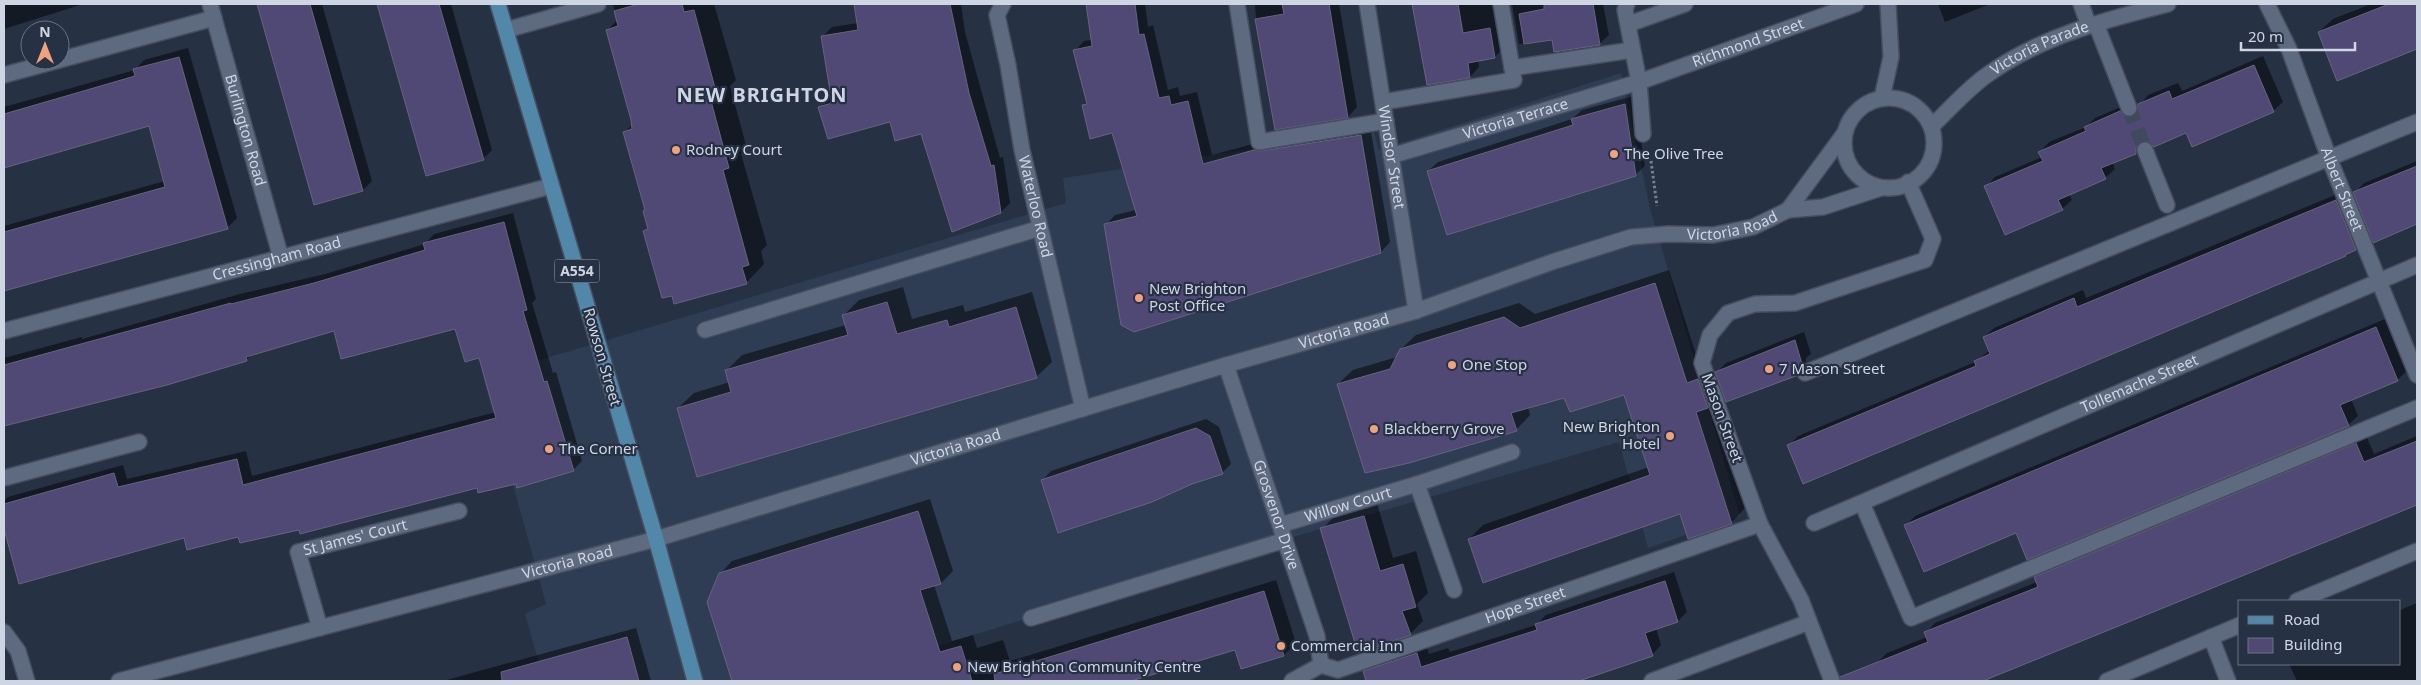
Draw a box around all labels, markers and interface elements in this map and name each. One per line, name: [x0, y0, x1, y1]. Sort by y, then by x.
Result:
street label: Richmond Street: [1689, 12, 1807, 71]
street label: Victoria Parade: [1986, 16, 2091, 79]
north arrow: [20, 20, 70, 70]
scale bar: [2241, 20, 2355, 52]
text: N: [39, 22, 51, 41]
text: 20 m: [2248, 26, 2283, 46]
street label: Burlington Road: [221, 72, 271, 188]
district label: NEW BRIGHTON: [676, 81, 848, 108]
street label: Victoria Terrace: [1460, 93, 1570, 143]
street label: Windsor Street: [1374, 104, 1411, 211]
place label: Rodney Court: [686, 139, 783, 159]
place label: The Olive Tree: [1624, 143, 1724, 163]
marker: Rodney Court: [670, 144, 682, 156]
street label: Albert Street: [2317, 144, 2369, 234]
marker: The Olive Tree: [1608, 148, 1620, 160]
street label: Waterloo Road: [1015, 153, 1058, 259]
street label: Victoria Road: [1687, 206, 1781, 244]
street label: Cressingham Road: [210, 231, 343, 284]
road number: A554: [554, 260, 600, 282]
place label: New Brighton Post Office: [1149, 278, 1246, 315]
marker: New Brighton Post Office: [1133, 292, 1145, 304]
street label: Rowson Street: [579, 305, 627, 409]
street label: Victoria Road: [1296, 308, 1391, 353]
street label: Tollemache Street: [2077, 349, 2201, 417]
place label: One Stop: [1462, 354, 1527, 374]
place label: 7 Mason Street: [1779, 358, 1885, 378]
marker: One Stop: [1446, 359, 1458, 371]
marker: 7 Mason Street: [1763, 363, 1775, 375]
street label: Mason Street: [1698, 370, 1748, 465]
place label: New Brighton Hotel: [1563, 416, 1660, 453]
place label: Blackberry Grove: [1384, 418, 1505, 438]
street label: Victoria Road: [908, 423, 1003, 470]
marker: Blackberry Grove: [1368, 423, 1380, 435]
marker: New Brighton Hotel: [1664, 430, 1676, 442]
place label: The Corner: [559, 438, 638, 458]
marker: The Corner: [543, 443, 555, 455]
street label: Grosvenor Drive: [1249, 457, 1305, 572]
street label: Willow Court: [1302, 481, 1394, 526]
street label: St James' Court: [301, 514, 409, 559]
street label: Victoria Road: [520, 540, 615, 583]
street label: Hope Street: [1482, 581, 1568, 627]
legend: [2238, 600, 2401, 665]
text: Road: [2284, 609, 2320, 629]
text: Building: [2284, 634, 2342, 654]
place label: Commercial Inn: [1291, 635, 1403, 655]
marker: Commercial Inn: [1275, 640, 1287, 652]
place label: New Brighton Community Centre: [967, 656, 1201, 676]
marker: New Brighton Community Centre: [951, 661, 963, 673]

